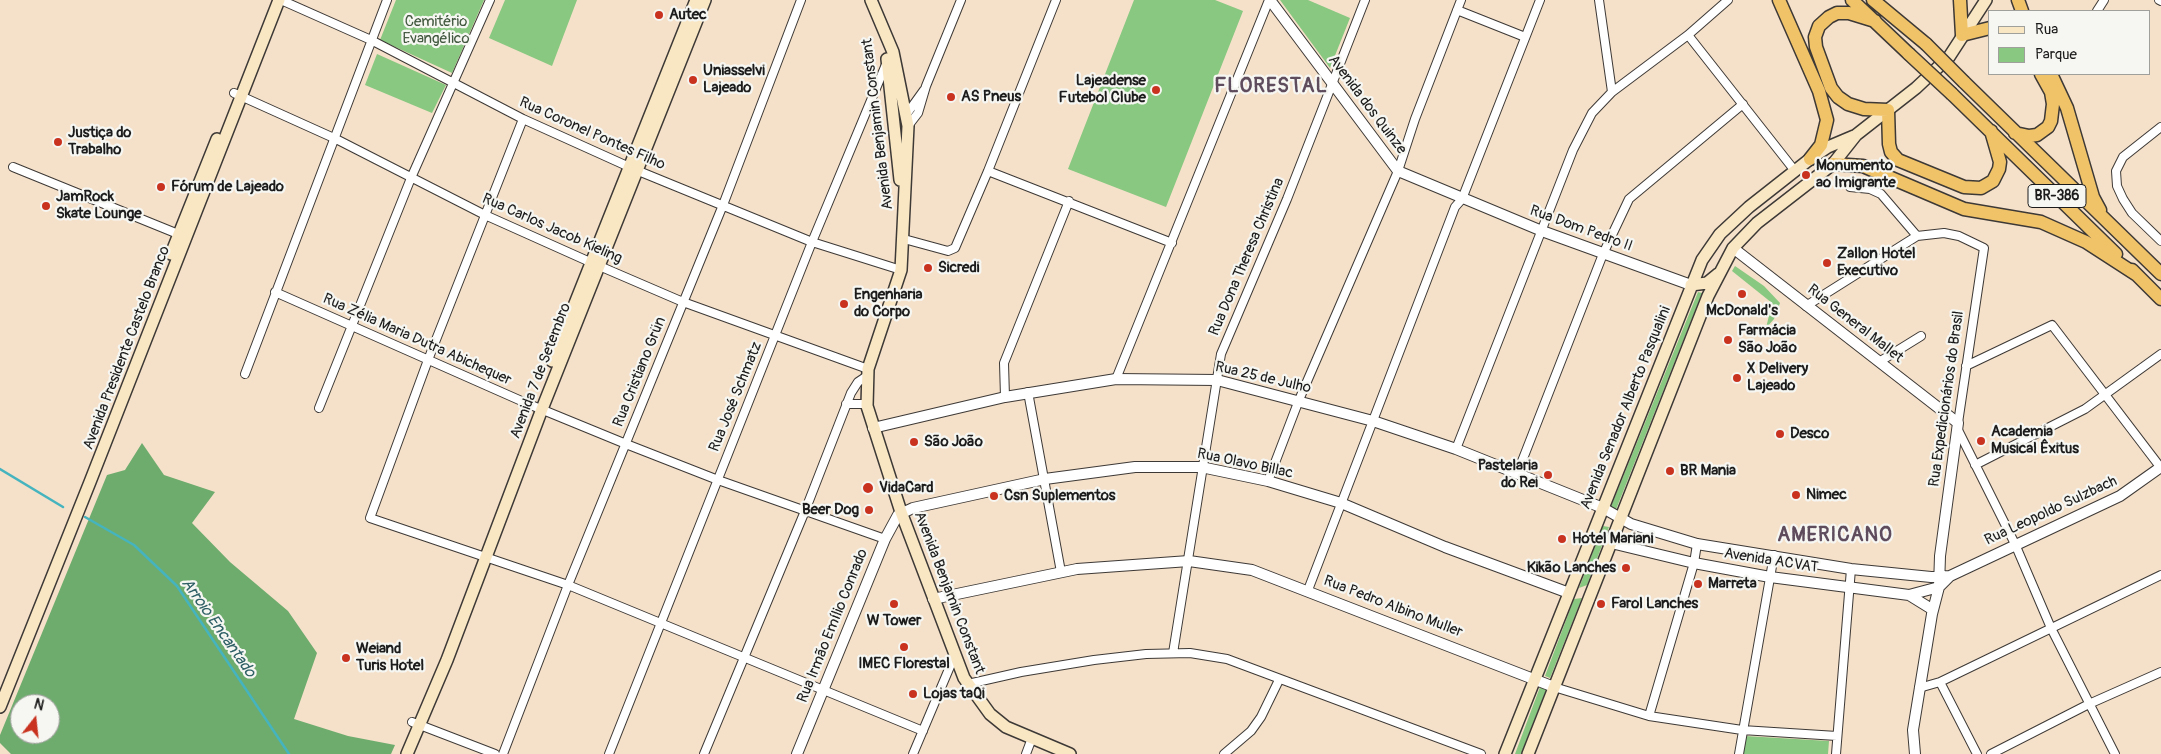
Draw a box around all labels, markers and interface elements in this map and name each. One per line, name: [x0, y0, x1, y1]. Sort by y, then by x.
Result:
place label: Autec: [669, 6, 707, 24]
marker: Autec: [653, 9, 665, 21]
legend: [1988, 10, 2151, 75]
park label: Cemitério Evangélico: [402, 13, 470, 48]
text: Rua: [2035, 20, 2058, 39]
street label: Avenida Benjamin Constant: [859, 37, 897, 211]
text: Parque: [2035, 45, 2077, 64]
street label: Avenida dos Quinze: [1324, 52, 1410, 158]
place label: Uniasselvi Lajeado: [703, 62, 765, 97]
place label: Lajeadense Futebol Clube: [1059, 72, 1146, 107]
marker: Uniasselvi Lajeado: [687, 74, 699, 86]
district label: FLORESTAL: [1213, 75, 1329, 99]
marker: Lajeadense Futebol Clube: [1150, 84, 1162, 96]
place label: AS Pneus: [961, 88, 1021, 106]
marker: AS Pneus: [945, 91, 957, 103]
street label: Rua Coronel Pontes Filho: [516, 94, 668, 174]
place label: Justiça do Trabalho: [68, 124, 131, 159]
marker: Justiça do Trabalho: [52, 136, 64, 148]
place label: Monumento ao Imigrante: [1816, 157, 1896, 192]
marker: Monumento ao Imigrante: [1800, 169, 1812, 181]
street label: Rua Dona Theresa Christina: [1206, 175, 1288, 339]
place label: Fórum de Lajeado: [171, 178, 284, 196]
marker: Fórum de Lajeado: [155, 181, 167, 193]
road number: BR-386: [2028, 185, 2086, 208]
place label: JamRock Skate Lounge: [56, 188, 142, 223]
street label: Rua Carlos Jacob Kieling: [479, 190, 625, 268]
marker: JamRock Skate Lounge: [40, 200, 52, 212]
street label: Rua Dom Pedro II: [1527, 202, 1635, 256]
street label: Avenida Presidente Castelo Branco: [80, 244, 174, 452]
place label: Zallon Hotel Executivo: [1837, 245, 1916, 280]
marker: Zallon Hotel Executivo: [1821, 257, 1833, 269]
place label: Sicredi: [938, 259, 980, 277]
marker: Sicredi: [922, 262, 934, 274]
street label: Rua General Mallet: [1803, 281, 1907, 367]
place label: Engenharia do Corpo: [854, 286, 922, 321]
marker: McDonald's: [1736, 288, 1748, 300]
street label: Rua Zélia Maria Dutra Abichequer: [320, 290, 514, 390]
marker: Engenharia do Corpo: [838, 298, 850, 310]
street label: Avenida 7 de Setembro: [507, 301, 575, 441]
place label: McDonald's: [1706, 302, 1778, 320]
street label: Avenida Senador Alberto Pasqualini: [1577, 304, 1675, 512]
street label: Rua Expedicionários do Brasil: [1926, 310, 1968, 488]
street label: Rua Cristiano Grün: [610, 314, 670, 430]
place label: Farmácia São João: [1738, 322, 1797, 357]
marker: Farmácia São João: [1722, 334, 1734, 346]
street label: Rua José Schmatz: [706, 340, 766, 454]
street label: Rua 25 de Julho: [1213, 358, 1313, 398]
place label: X Delivery Lajeado: [1747, 360, 1808, 395]
marker: X Delivery Lajeado: [1731, 372, 1743, 384]
place label: Academia Musical Êxitus: [1991, 423, 2079, 458]
place label: Desco: [1790, 425, 1829, 443]
marker: Desco: [1774, 428, 1786, 440]
place label: São João: [924, 433, 983, 451]
marker: Academia Musical Êxitus: [1975, 435, 1987, 447]
marker: São João: [908, 436, 920, 448]
street label: Rua Olavo Billac: [1195, 445, 1295, 483]
place label: Pastelaria do Rei: [1478, 457, 1538, 492]
place label: BR Mania: [1680, 462, 1736, 480]
marker: BR Mania: [1664, 465, 1676, 477]
marker: Pastelaria do Rei: [1542, 469, 1554, 481]
street label: Rua Leopoldo Sulzbach: [1982, 472, 2120, 550]
place label: VidaCard: [879, 479, 934, 497]
marker: VidaCard: [861, 481, 875, 495]
place label: Nimec: [1806, 486, 1847, 504]
place label: Csn Suplementos: [1004, 487, 1115, 505]
marker: Nimec: [1790, 489, 1802, 501]
marker: Csn Suplementos: [988, 490, 1000, 502]
place label: Beer Dog: [802, 501, 859, 519]
marker: Beer Dog: [863, 504, 875, 516]
street label: Avenida Benjamin Constant: [910, 509, 988, 677]
district label: AMERICANO: [1776, 524, 1894, 548]
place label: Hotel Mariani: [1572, 530, 1653, 548]
marker: Hotel Mariani: [1556, 533, 1568, 545]
street label: Avenida ACVAT: [1723, 545, 1819, 577]
street label: Rua Irmão Emílio Conrado: [794, 546, 872, 706]
place label: Kikão Lanches: [1527, 559, 1616, 577]
marker: Kikão Lanches: [1620, 562, 1632, 574]
street label: Rua Pedro Albino Muller: [1321, 572, 1465, 642]
water label: Arroio Encantado: [177, 575, 259, 681]
place label: Marreta: [1708, 575, 1757, 593]
marker: Marreta: [1692, 578, 1704, 590]
place label: Farol Lanches: [1611, 595, 1698, 613]
marker: W Tower: [888, 598, 900, 610]
marker: Farol Lanches: [1595, 598, 1607, 610]
place label: W Tower: [867, 612, 921, 630]
place label: Weiand Turis Hotel: [356, 640, 424, 675]
marker: IMEC Florestal: [898, 641, 910, 653]
marker: Weiand Turis Hotel: [340, 652, 352, 664]
place label: IMEC Florestal: [858, 655, 950, 673]
place label: Lojas taQi: [923, 685, 985, 703]
marker: Lojas taQi: [907, 688, 919, 700]
north arrow: [10, 694, 60, 744]
text: N: [32, 696, 46, 715]

